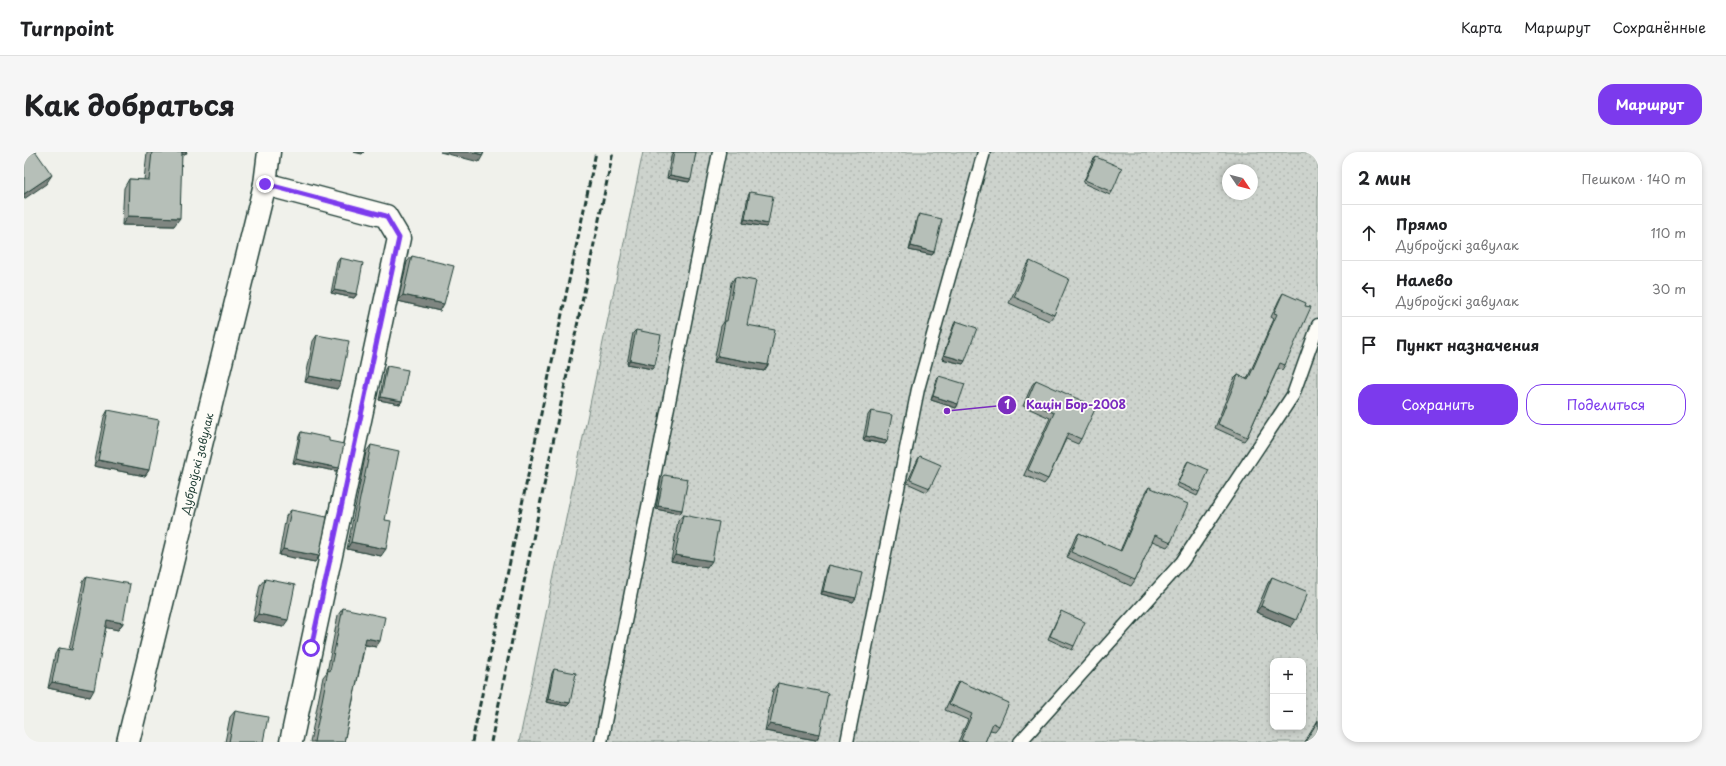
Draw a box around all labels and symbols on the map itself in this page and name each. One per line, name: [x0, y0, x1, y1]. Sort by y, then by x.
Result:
north arrow: [1222, 164, 1258, 200]
route end: [256, 175, 274, 193]
callout: Кацін Бор-2008: [997, 393, 1134, 417]
text: 1: [1004, 395, 1010, 413]
text: Кацін Бор-2008: [1026, 395, 1126, 413]
street label: Дуброўскі завулак: [176, 410, 217, 517]
route start: [302, 639, 320, 657]

